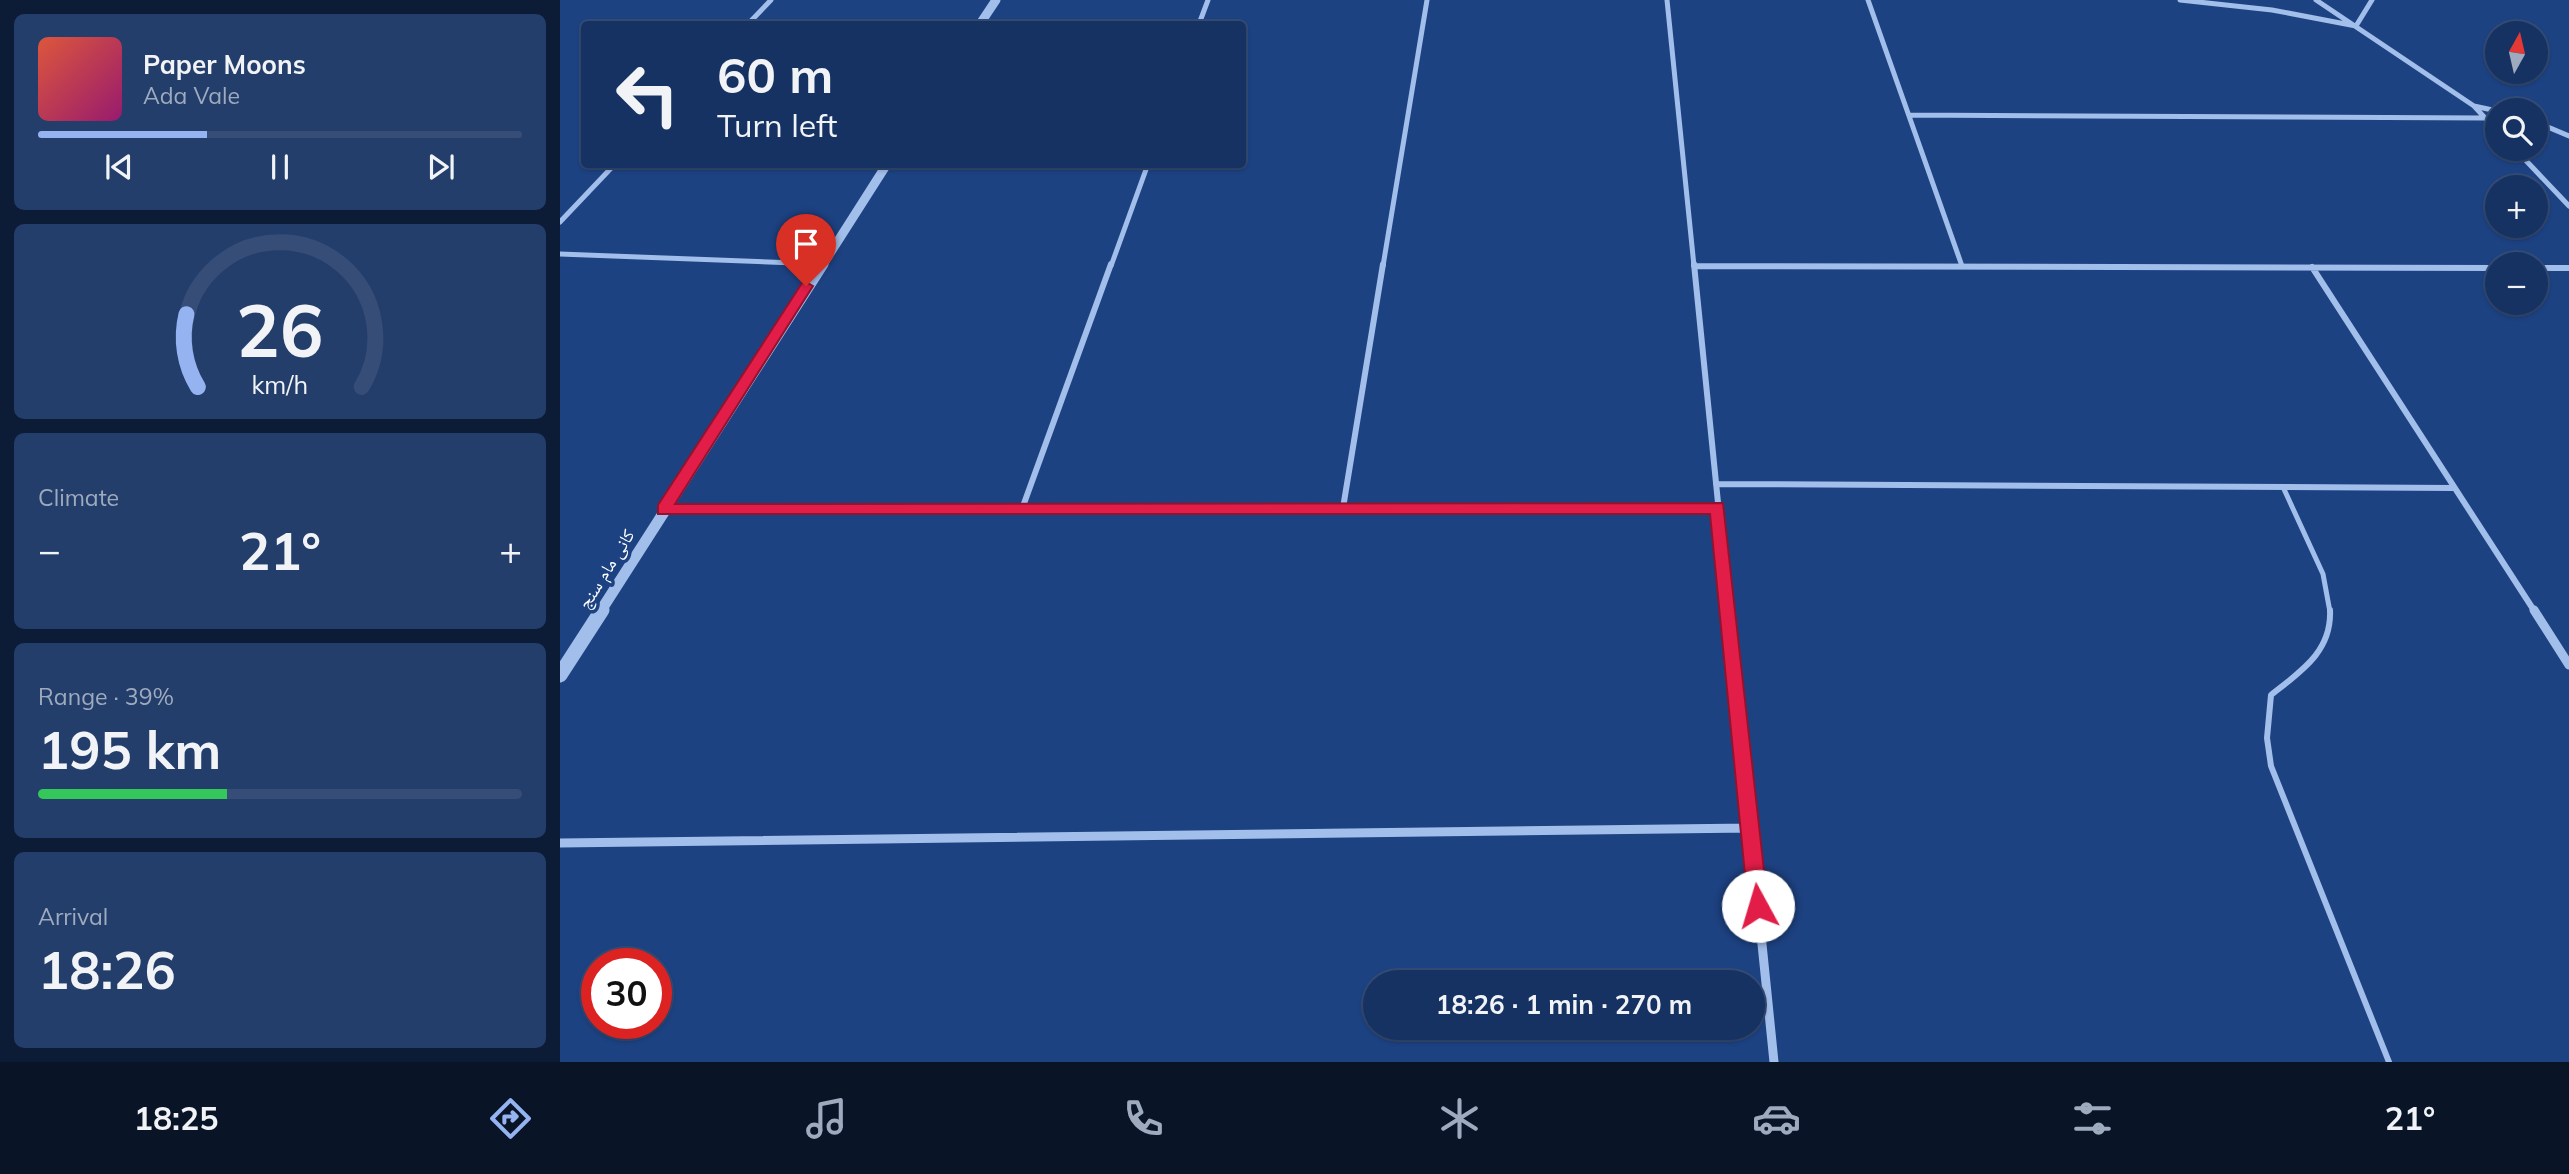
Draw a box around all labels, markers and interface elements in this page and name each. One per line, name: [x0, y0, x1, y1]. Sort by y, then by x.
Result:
north arrow: [2485, 21, 2548, 84]
map controls: [2485, 21, 2548, 315]
text: 60 m: [717, 44, 833, 105]
text: Paper Moons: [143, 48, 306, 81]
icon: left: [602, 49, 693, 140]
text: Ada Vale: [143, 81, 240, 110]
button: search: [2485, 98, 2548, 161]
text: Turn left: [717, 105, 837, 145]
icon: previous: [100, 148, 138, 186]
icon: pause: [261, 148, 299, 186]
icon: next: [422, 148, 460, 186]
button: +: [2485, 175, 2548, 238]
pin: [776, 214, 836, 286]
icon: arrive: [787, 225, 825, 263]
button: −: [2485, 252, 2548, 315]
text: 26: [236, 285, 324, 376]
text: km/h: [252, 369, 308, 400]
text: Climate: [38, 483, 119, 512]
text: 21°: [239, 518, 321, 583]
street label: کانی مام سنج: [573, 525, 641, 614]
text: −: [38, 526, 61, 574]
text: +: [499, 526, 522, 574]
text: Range · 39%: [38, 682, 174, 711]
text: 195 km: [38, 717, 221, 782]
position arrow: [1721, 869, 1795, 943]
text: Arrival: [38, 902, 108, 931]
text: 18:26: [38, 937, 176, 1002]
speed limit sign: 30: [581, 948, 672, 1039]
text: 18:26 · 1 min · 270 m: [1436, 988, 1692, 1021]
icon: directions: [486, 1094, 535, 1143]
icon: music: [802, 1094, 851, 1143]
icon: phone: [1119, 1094, 1168, 1143]
icon: climate: [1435, 1094, 1484, 1143]
icon: car: [1752, 1094, 1801, 1143]
icon: filters: [2068, 1094, 2117, 1143]
text: 18:25: [134, 1098, 218, 1138]
text: 21°: [2385, 1098, 2435, 1138]

